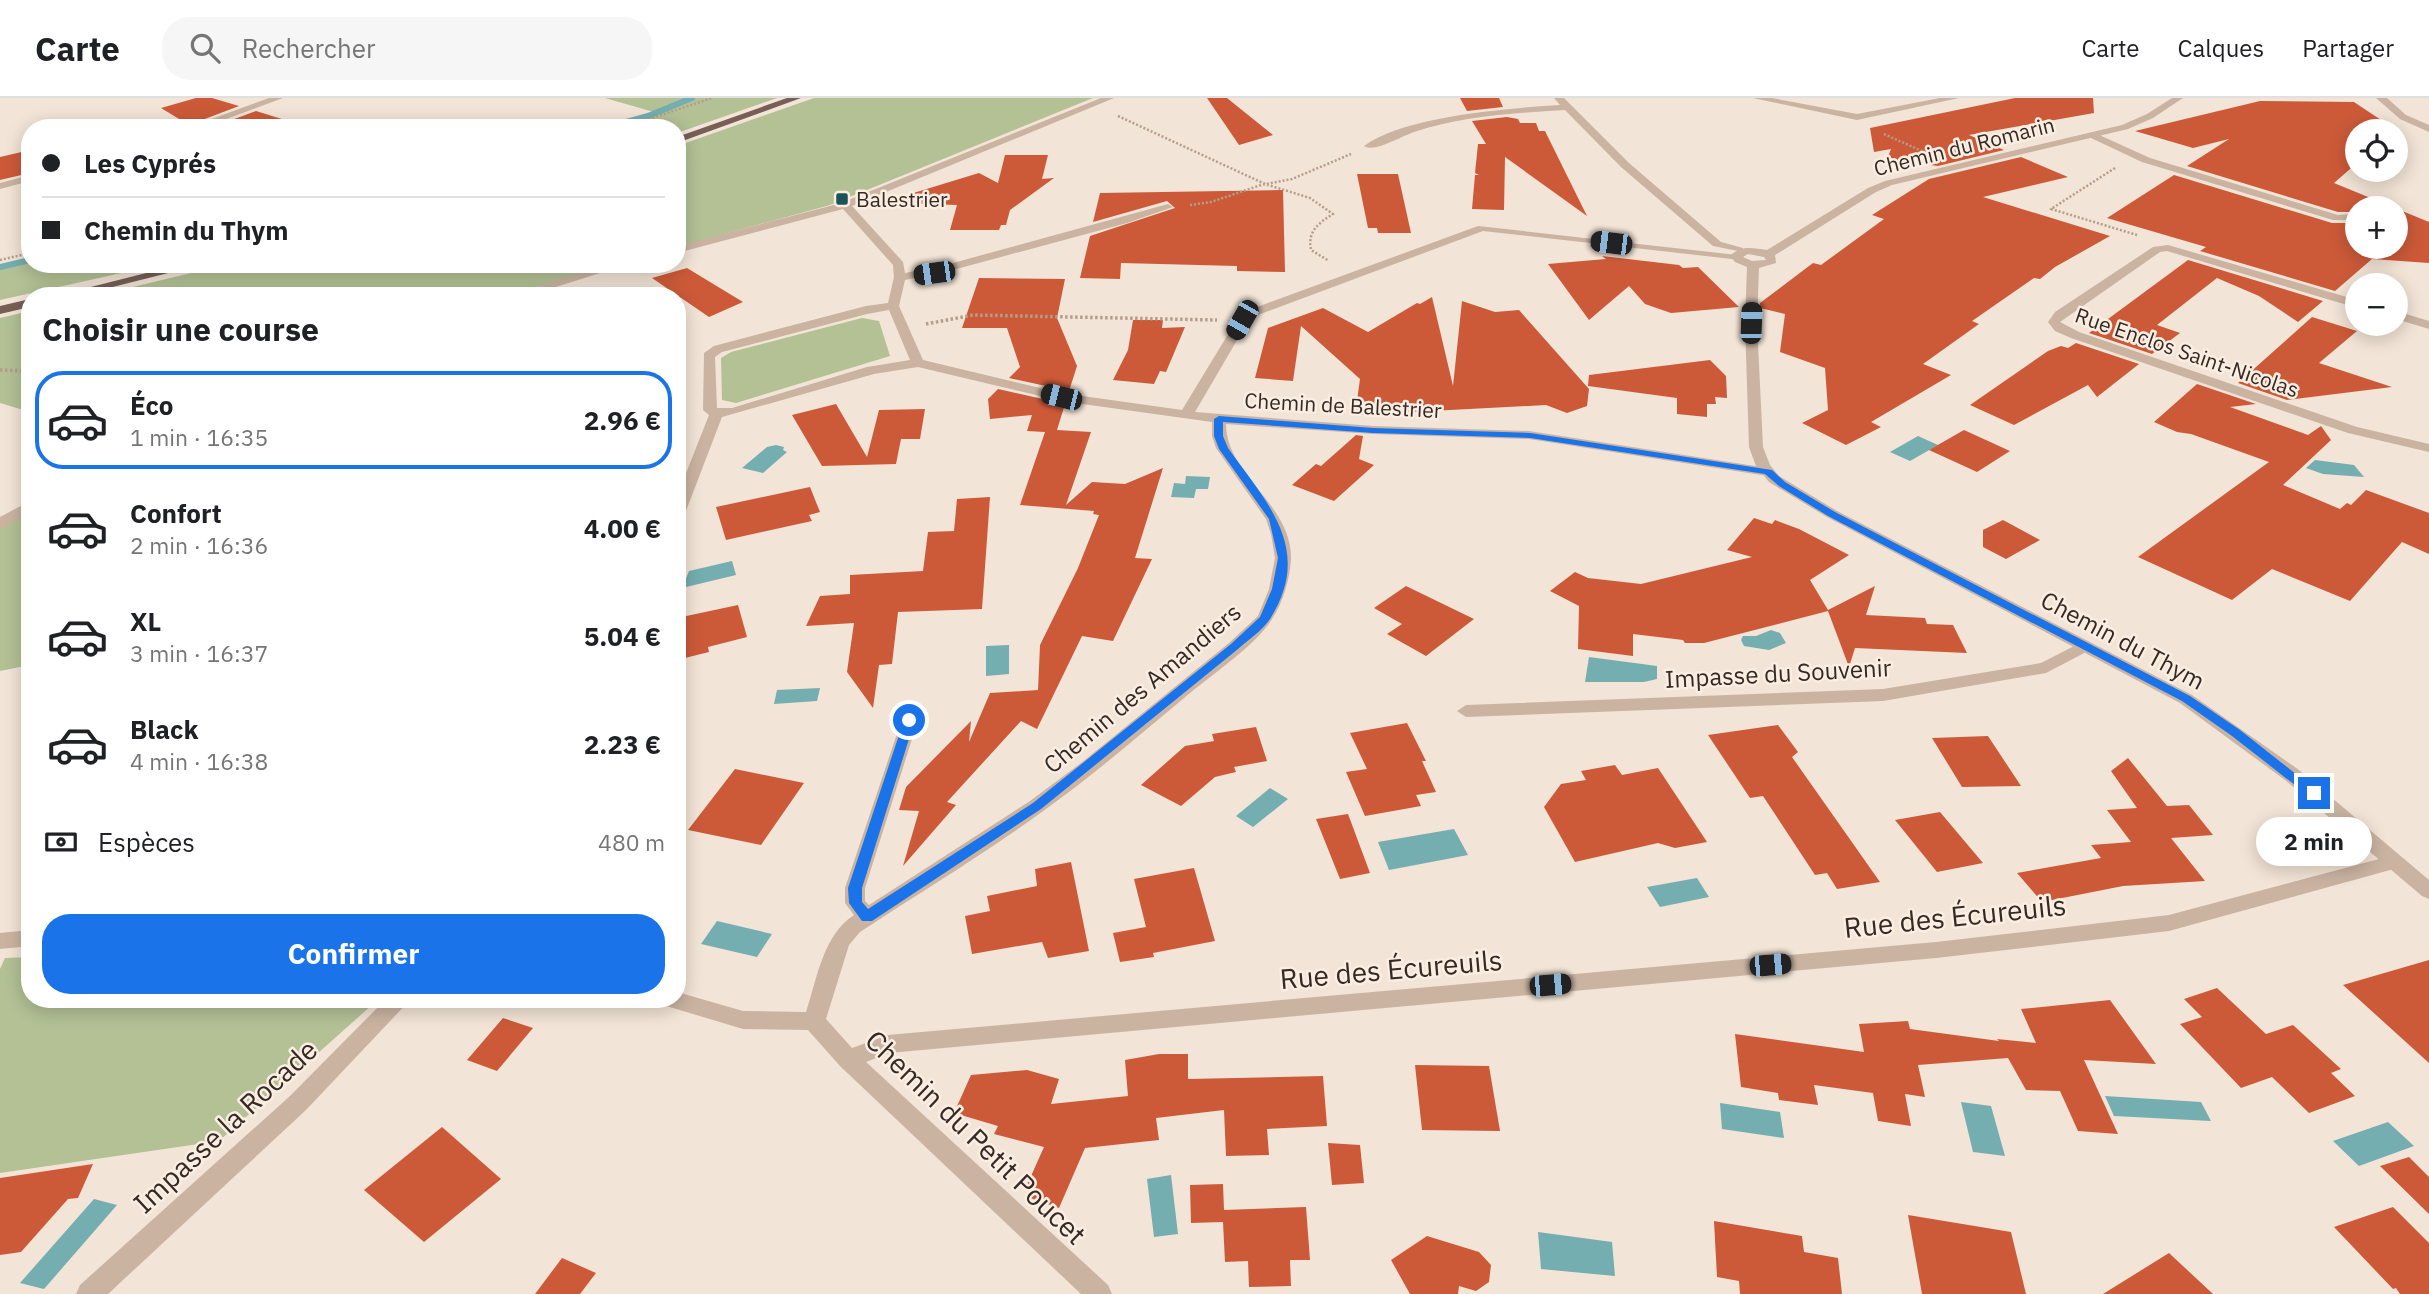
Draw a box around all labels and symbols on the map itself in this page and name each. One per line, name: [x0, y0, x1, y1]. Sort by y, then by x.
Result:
street label: Chemin du Romarin: [1871, 110, 2057, 182]
place label: Balestrier: [856, 185, 948, 213]
marker: Balestrier: [834, 191, 850, 207]
car: [1589, 230, 1634, 256]
car: [912, 260, 957, 286]
car: [1223, 297, 1262, 343]
street label: Rue Enclos Saint-Nicolas: [2072, 301, 2302, 403]
car: [1740, 302, 1763, 344]
car: [1039, 382, 1084, 412]
street label: Chemin de Balestrier: [1244, 386, 1443, 424]
street label: Chemin du Thym: [2035, 583, 2211, 697]
street label: Chemin des Amandiers: [1036, 596, 1248, 780]
street label: Impasse du Souvenir: [1664, 651, 1892, 695]
route start: [893, 704, 925, 736]
route end: [2298, 777, 2330, 809]
callout: 2 min: [2256, 818, 2372, 866]
street label: Rue des Écureuils: [1842, 886, 2068, 946]
street label: Rue des Écureuils: [1278, 941, 1504, 997]
car: [1749, 953, 1792, 977]
car: [1529, 973, 1572, 997]
street label: Chemin du Petit Poucet: [858, 1022, 1094, 1252]
street label: Impasse la Rocade: [125, 1031, 325, 1221]

